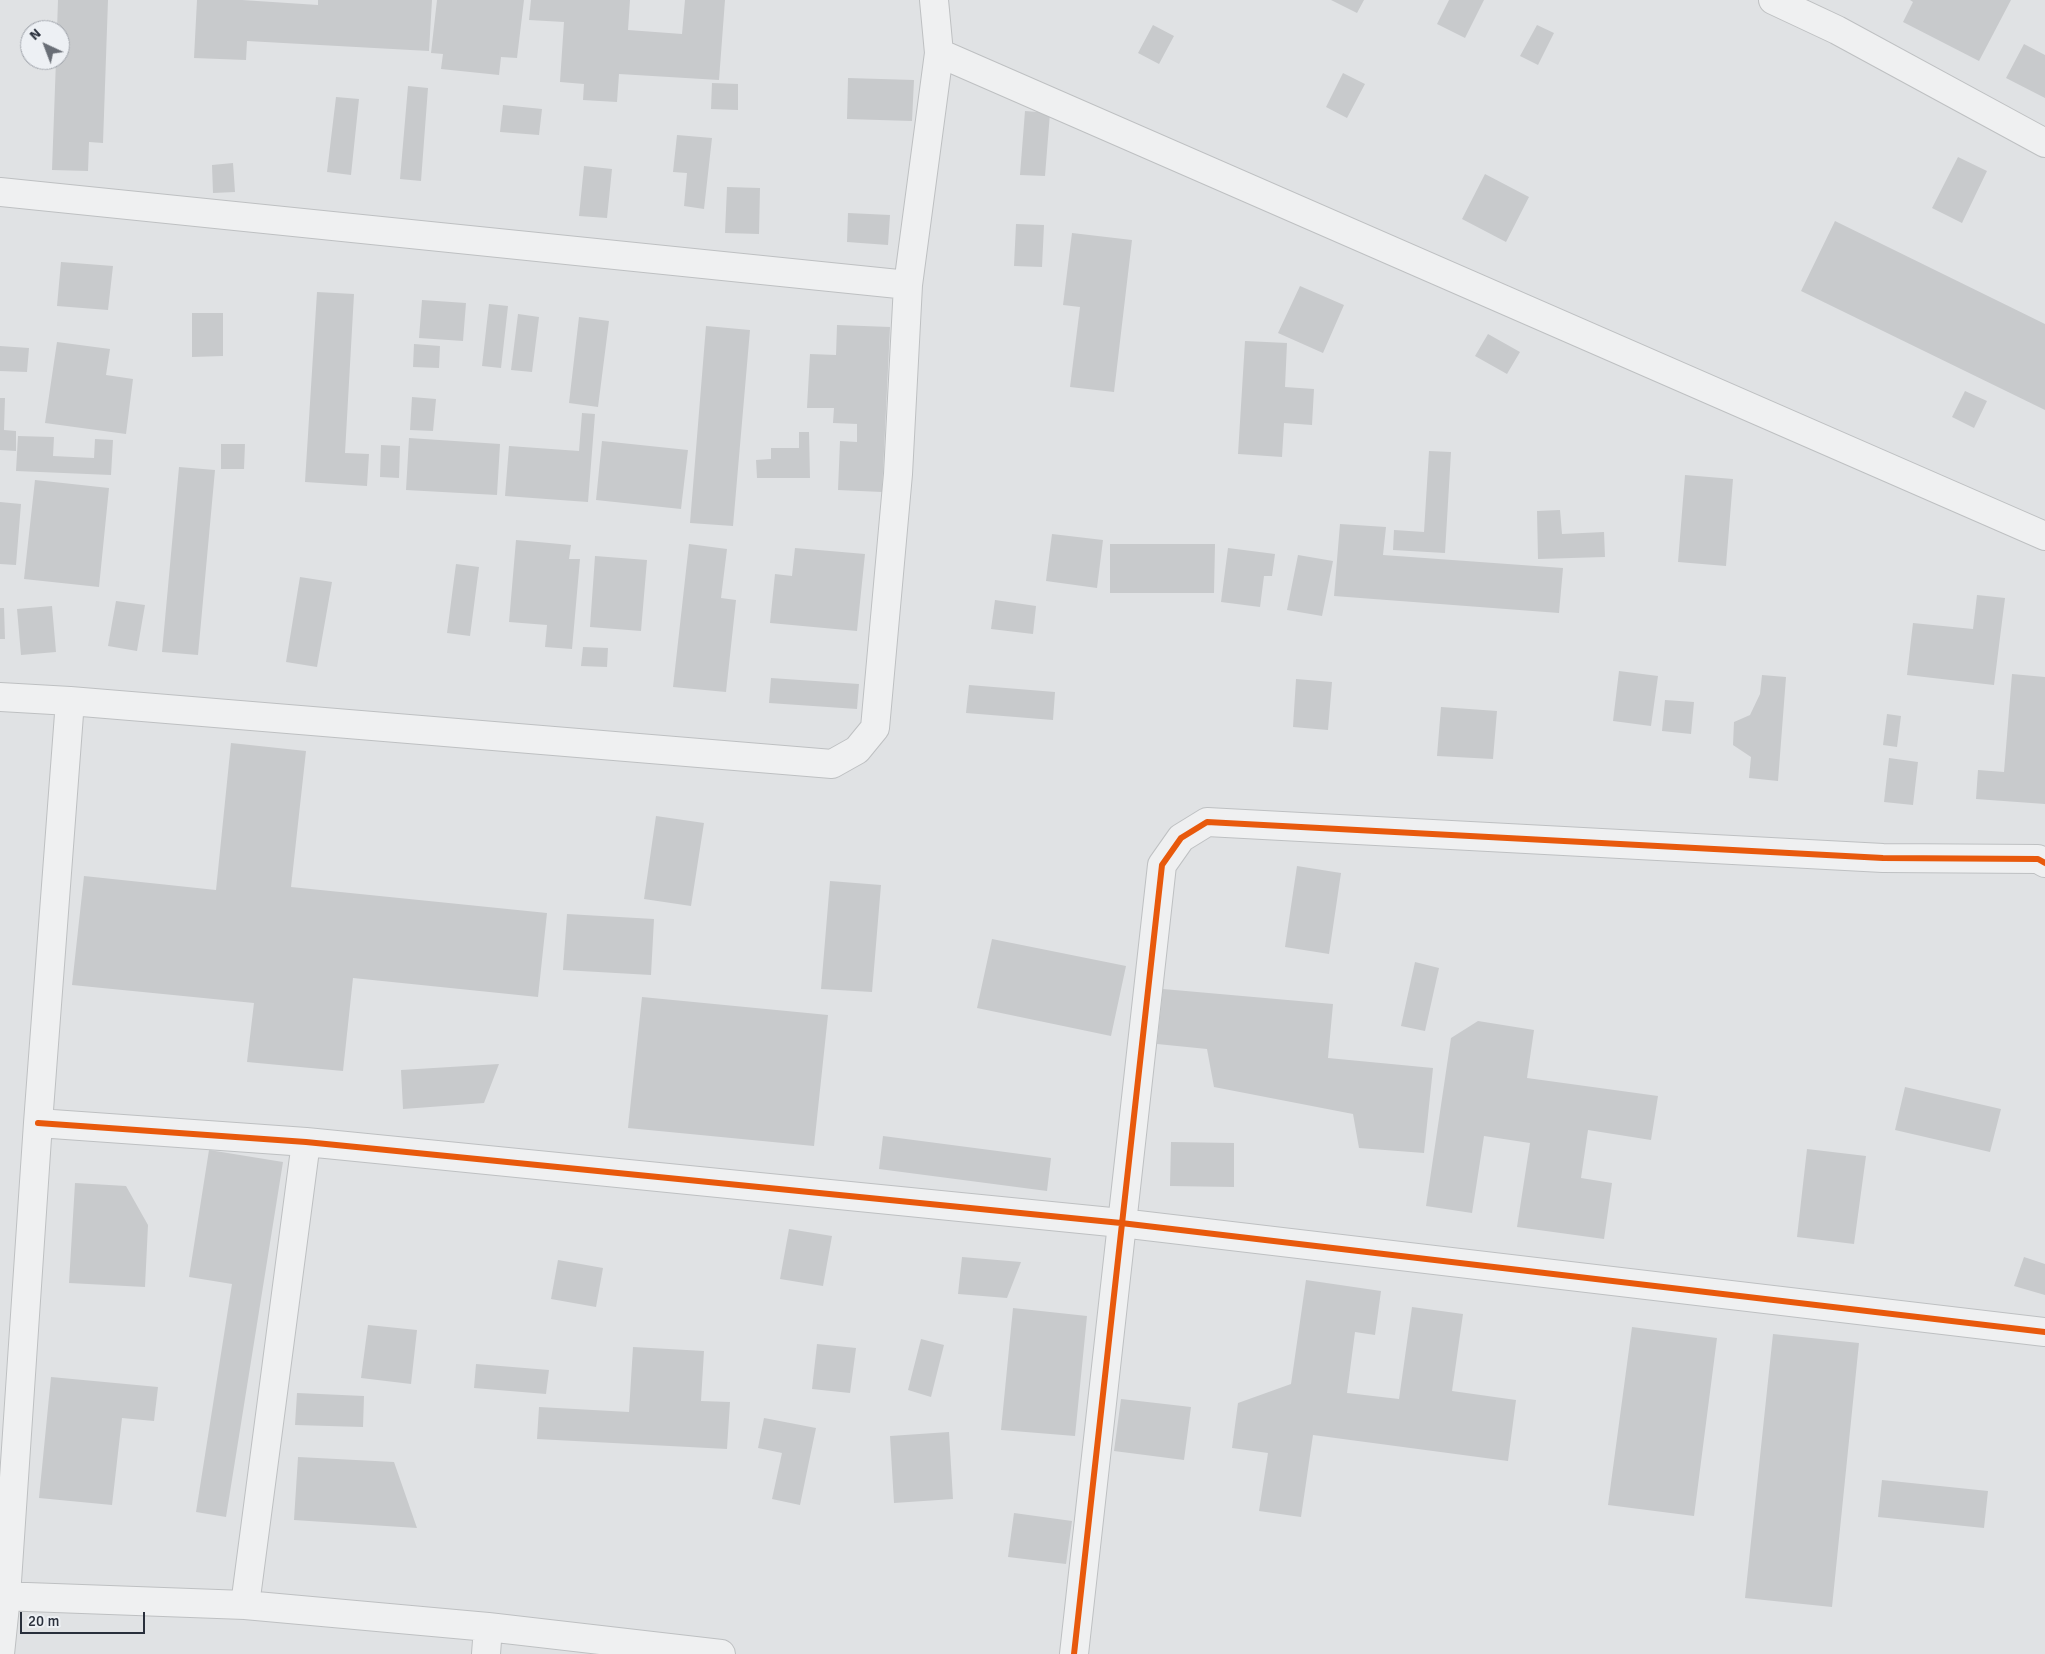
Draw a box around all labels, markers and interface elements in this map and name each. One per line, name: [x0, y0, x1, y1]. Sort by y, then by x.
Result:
north arrow: [20, 20, 70, 70]
text: N: [26, 25, 44, 44]
scale bar: [22, 1602, 148, 1634]
text: 20 m: [28, 1612, 59, 1630]

